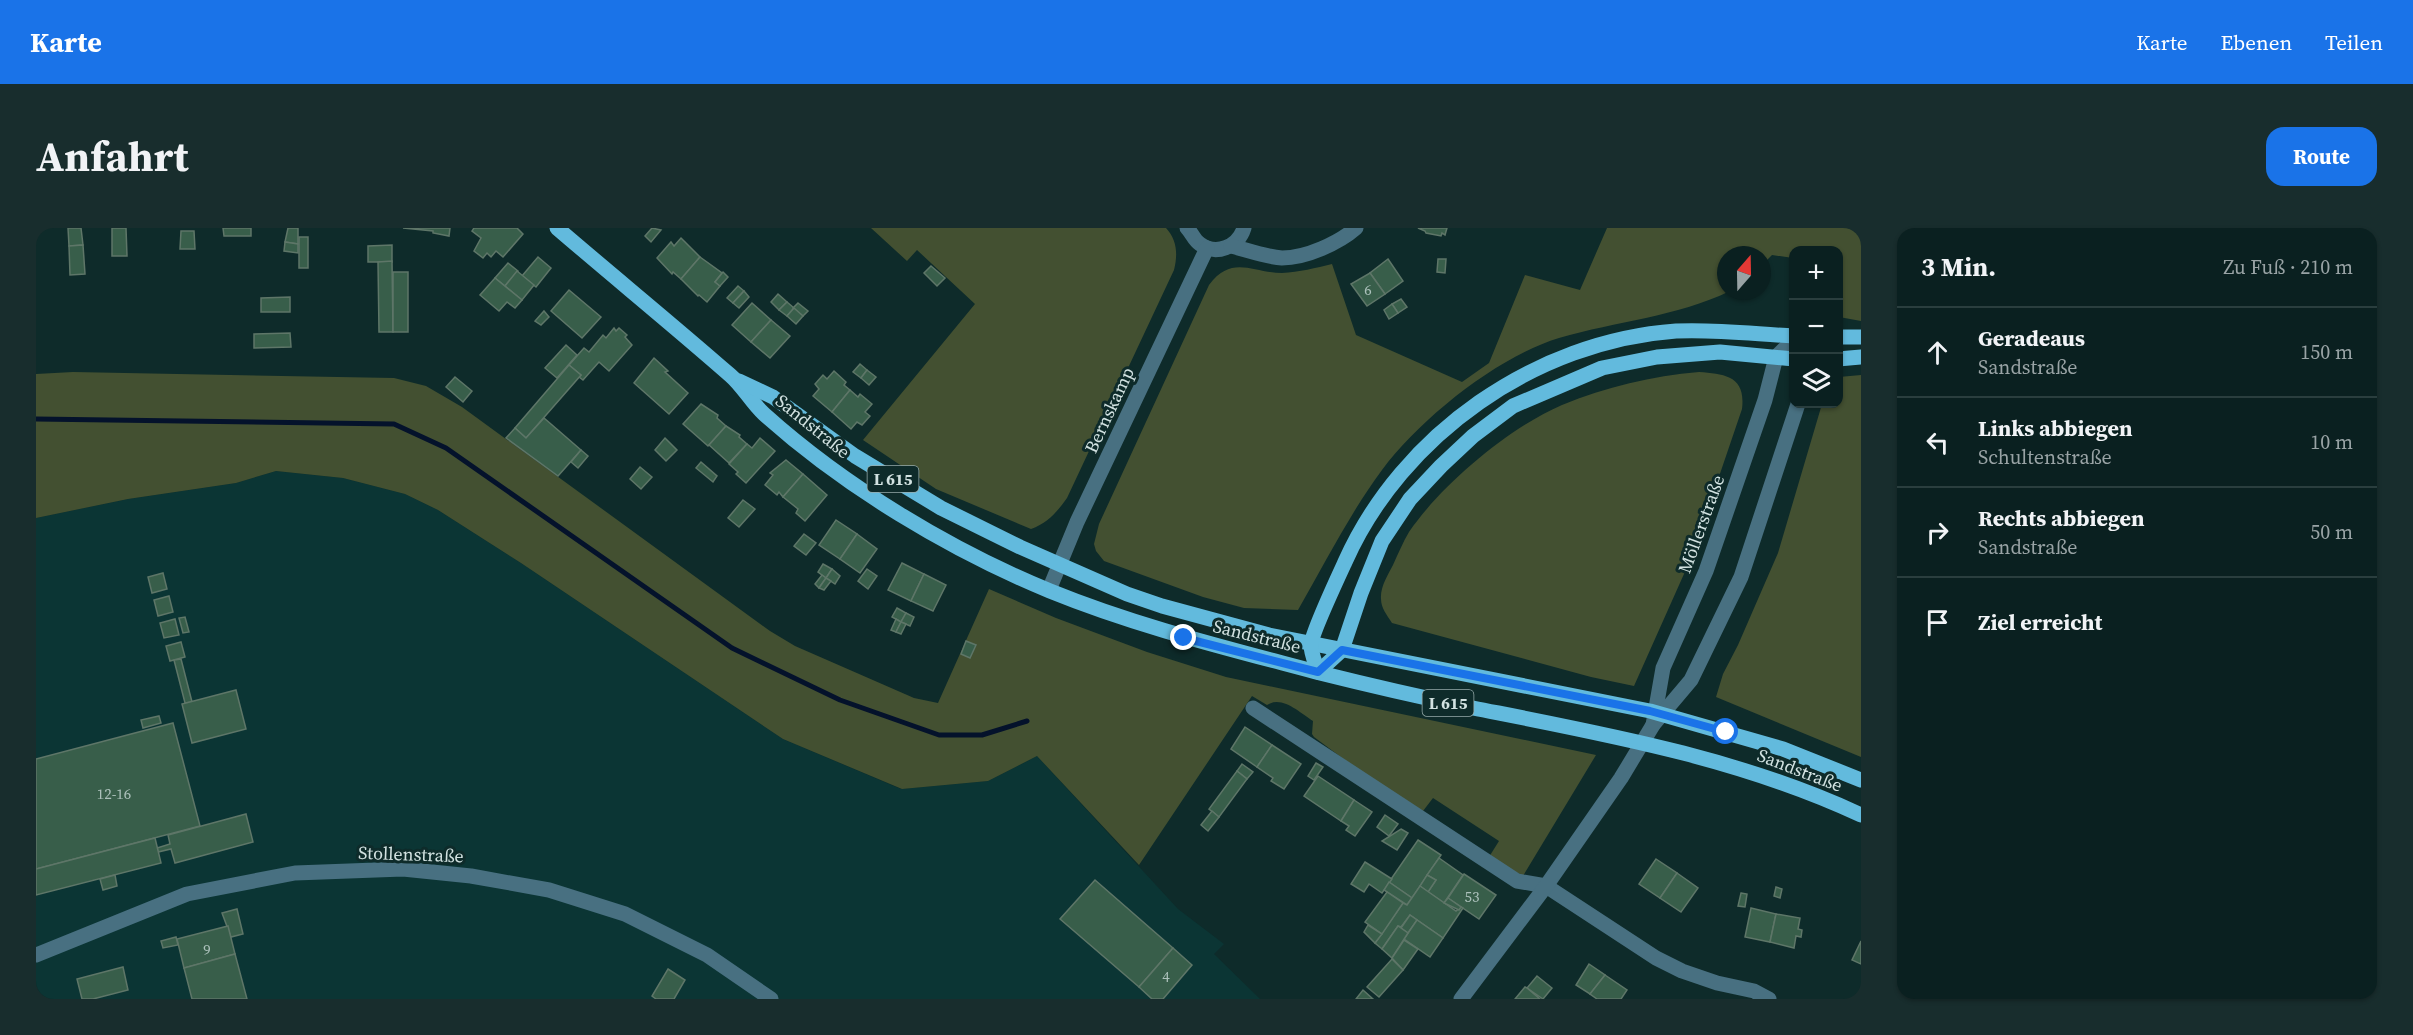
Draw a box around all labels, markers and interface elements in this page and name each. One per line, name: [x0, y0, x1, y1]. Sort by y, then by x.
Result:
text: Karte: [30, 23, 102, 61]
text: Karte: [2136, 28, 2187, 57]
text: Ebenen: [2220, 28, 2292, 57]
text: Teilen: [2325, 28, 2383, 57]
text: Anfahrt: [36, 127, 188, 185]
button: Route: [2266, 127, 2377, 186]
north arrow: [1717, 246, 1771, 300]
map controls: [1789, 246, 1843, 408]
button: +: [1789, 246, 1843, 300]
text: 3 Min.: [1921, 249, 1996, 285]
text: Zu Fuß · 210 m: [2223, 253, 2353, 281]
house number: 6: [1364, 279, 1372, 300]
button: −: [1789, 300, 1843, 354]
text: Geradeaus: [1978, 323, 2085, 353]
icon: ahead: [1921, 336, 1954, 369]
text: 150 m: [2300, 338, 2353, 366]
text: Sandstraße: [1978, 353, 2077, 381]
button: layers: [1789, 354, 1843, 408]
street label: Bernskamp: [1078, 363, 1140, 457]
street label: Sandstraße: [770, 388, 856, 464]
text: Links abbiegen: [1978, 413, 2133, 443]
icon: left: [1921, 426, 1954, 459]
text: 10 m: [2310, 428, 2353, 456]
text: Schultenstraße: [1978, 443, 2112, 471]
road number: L 615: [868, 466, 918, 492]
street label: Möllerstraße: [1672, 471, 1730, 577]
text: Rechts abbiegen: [1978, 503, 2145, 533]
icon: right: [1921, 516, 1954, 549]
text: 50 m: [2310, 518, 2353, 546]
text: Sandstraße: [1978, 533, 2077, 561]
icon: arrive: [1921, 606, 1954, 639]
text: Ziel erreicht: [1978, 607, 2102, 637]
street label: Sandstraße: [1211, 613, 1303, 659]
route end: [1170, 624, 1196, 650]
road number: L 615: [1422, 690, 1474, 716]
route start: [1712, 718, 1738, 744]
street label: Sandstraße: [1754, 742, 1846, 798]
house number: 12-16: [97, 783, 131, 804]
street label: Stollenstraße: [358, 840, 464, 868]
house number: 53: [1464, 886, 1480, 907]
house number: 9: [203, 939, 211, 960]
house number: 4: [1162, 966, 1170, 987]

